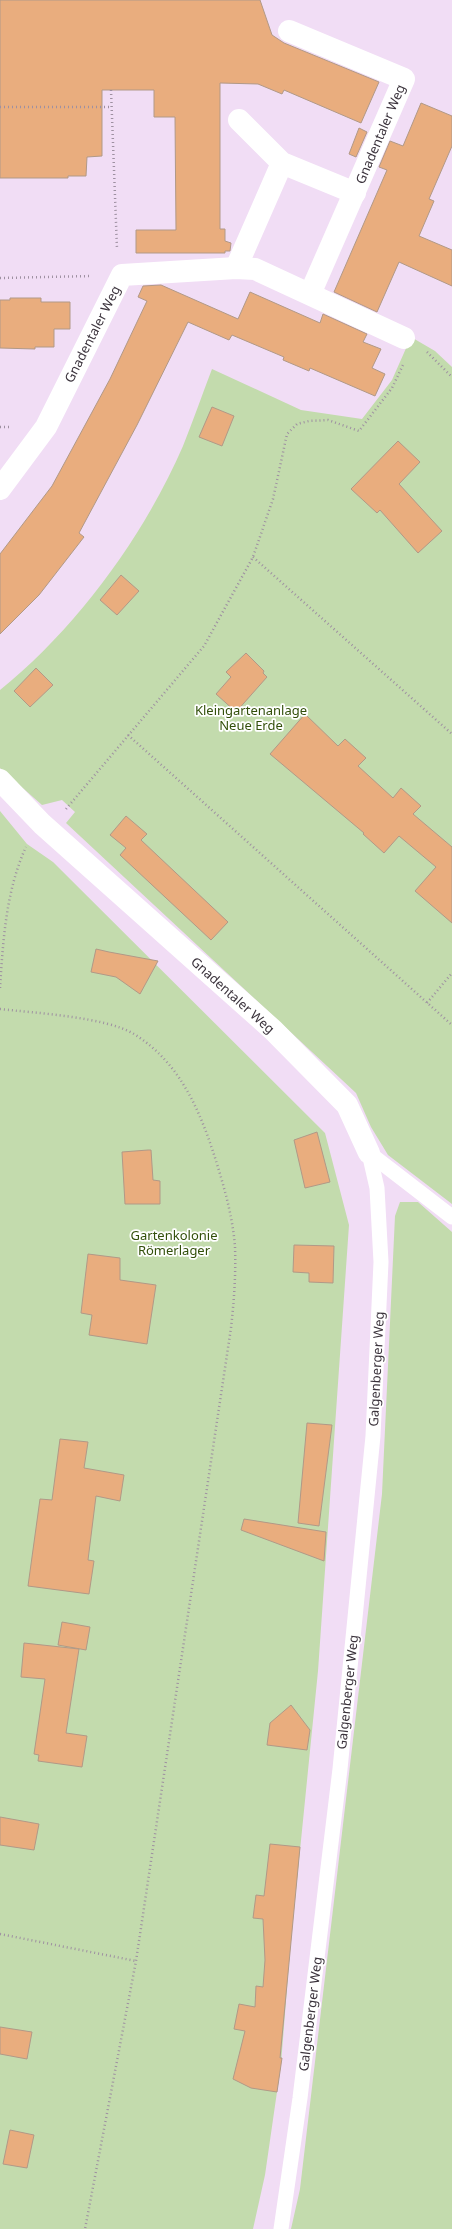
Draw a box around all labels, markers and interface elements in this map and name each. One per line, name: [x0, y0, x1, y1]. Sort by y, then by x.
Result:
street label: Gnadentaler Weg: [351, 81, 409, 187]
street label: Gnadentaler Weg: [60, 282, 124, 386]
park label: Kleingartenanlage Neue Erde: [195, 701, 307, 734]
street label: Gnadentaler Weg: [187, 953, 279, 1037]
park label: Gartenkolonie Römerlager: [131, 1226, 217, 1259]
street label: Galgenberger Weg: [364, 1311, 388, 1427]
street label: Galgenberger Weg: [332, 1634, 362, 1750]
street label: Galgenberger Weg: [294, 1956, 326, 2072]

